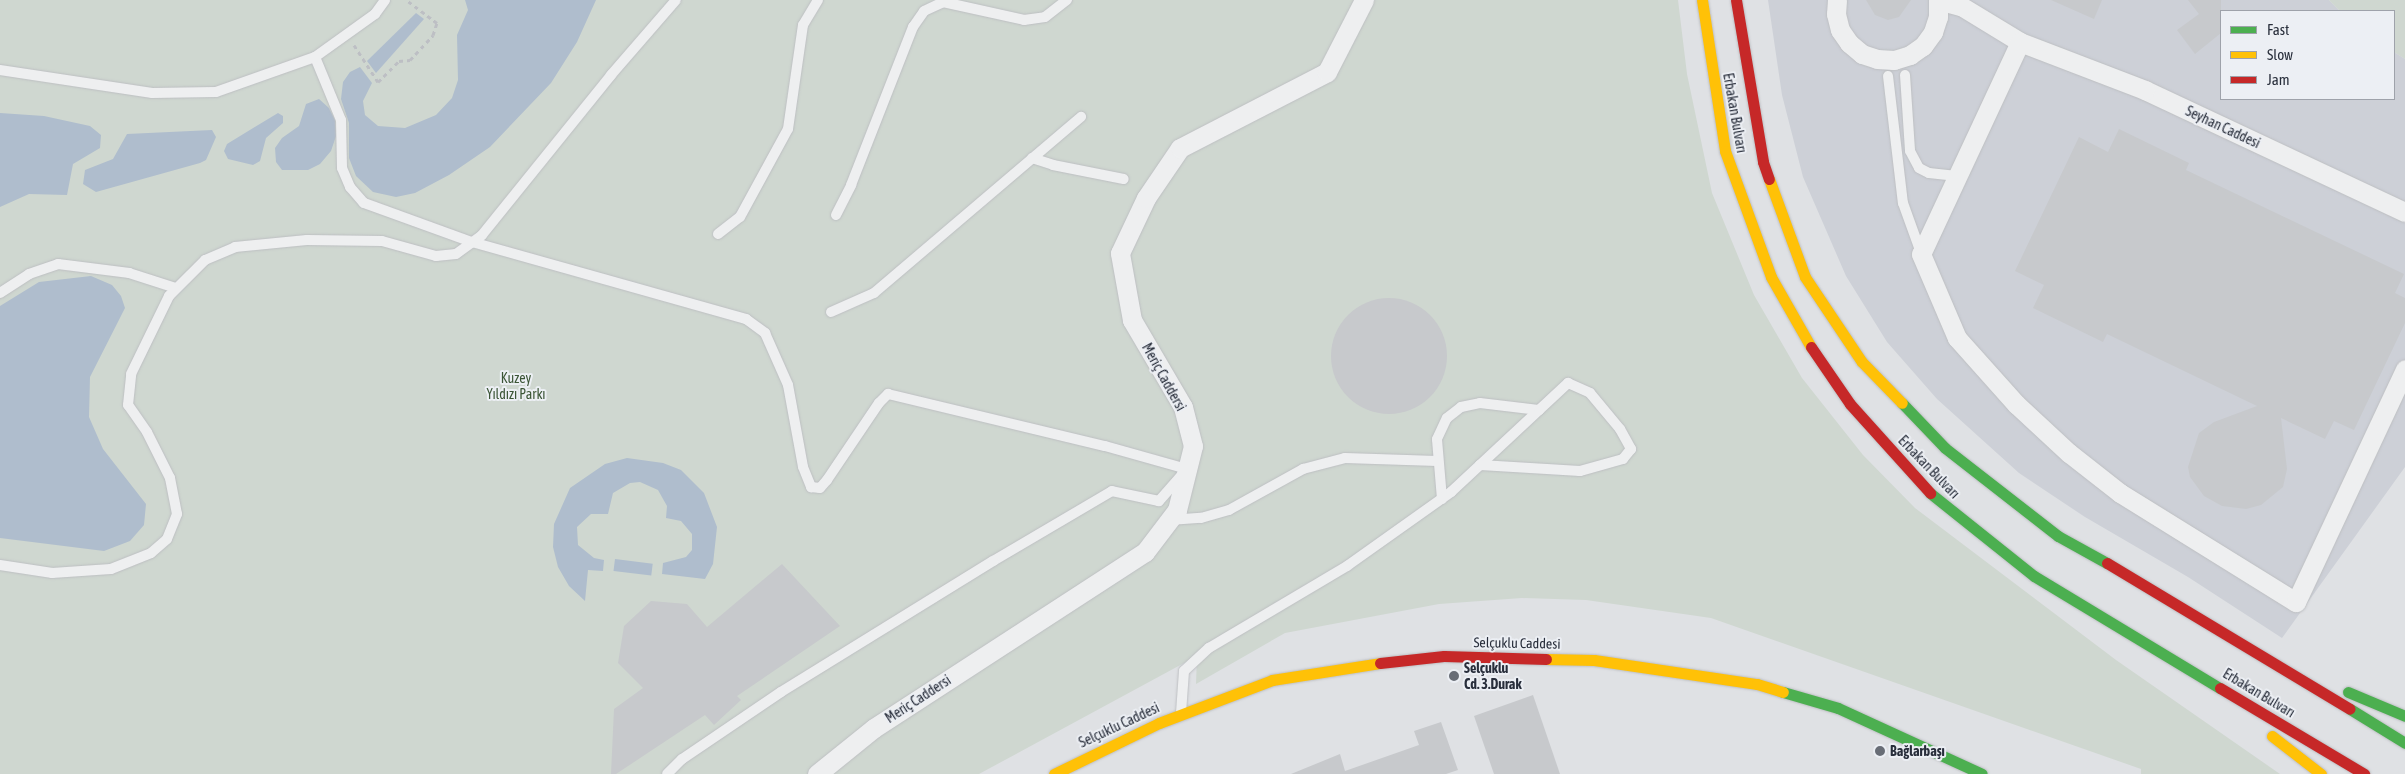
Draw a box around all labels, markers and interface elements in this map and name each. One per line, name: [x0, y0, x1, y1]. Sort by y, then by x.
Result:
legend: [2220, 10, 2395, 100]
text: Fast: [2267, 21, 2289, 38]
text: Slow: [2267, 46, 2293, 63]
text: Jam: [2267, 71, 2290, 88]
street label: Erbakan Bulvarı: [1720, 72, 1750, 154]
street label: Seyhan Caddesi: [2183, 102, 2263, 152]
street label: Meriç Caddersi: [1138, 340, 1190, 414]
park label: Kuzey Yıldızı Parkı: [487, 370, 545, 402]
street label: Erbakan Bulvarı: [1895, 432, 1963, 502]
street label: Selçuklu Caddesi: [1473, 634, 1561, 652]
place label: Selçuklu Cd. 3.Durak: [1464, 660, 1522, 692]
street label: Erbakan Bulvarı: [2220, 665, 2298, 721]
marker: Selçuklu Cd. 3.Durak: [1448, 670, 1460, 682]
street label: Meriç Caddersi: [882, 672, 954, 726]
street label: Selçuklu Caddesi: [1076, 699, 1162, 751]
place label: Bağlarbaşı: [1890, 743, 1945, 759]
marker: Bağlarbaşı: [1874, 745, 1886, 757]

